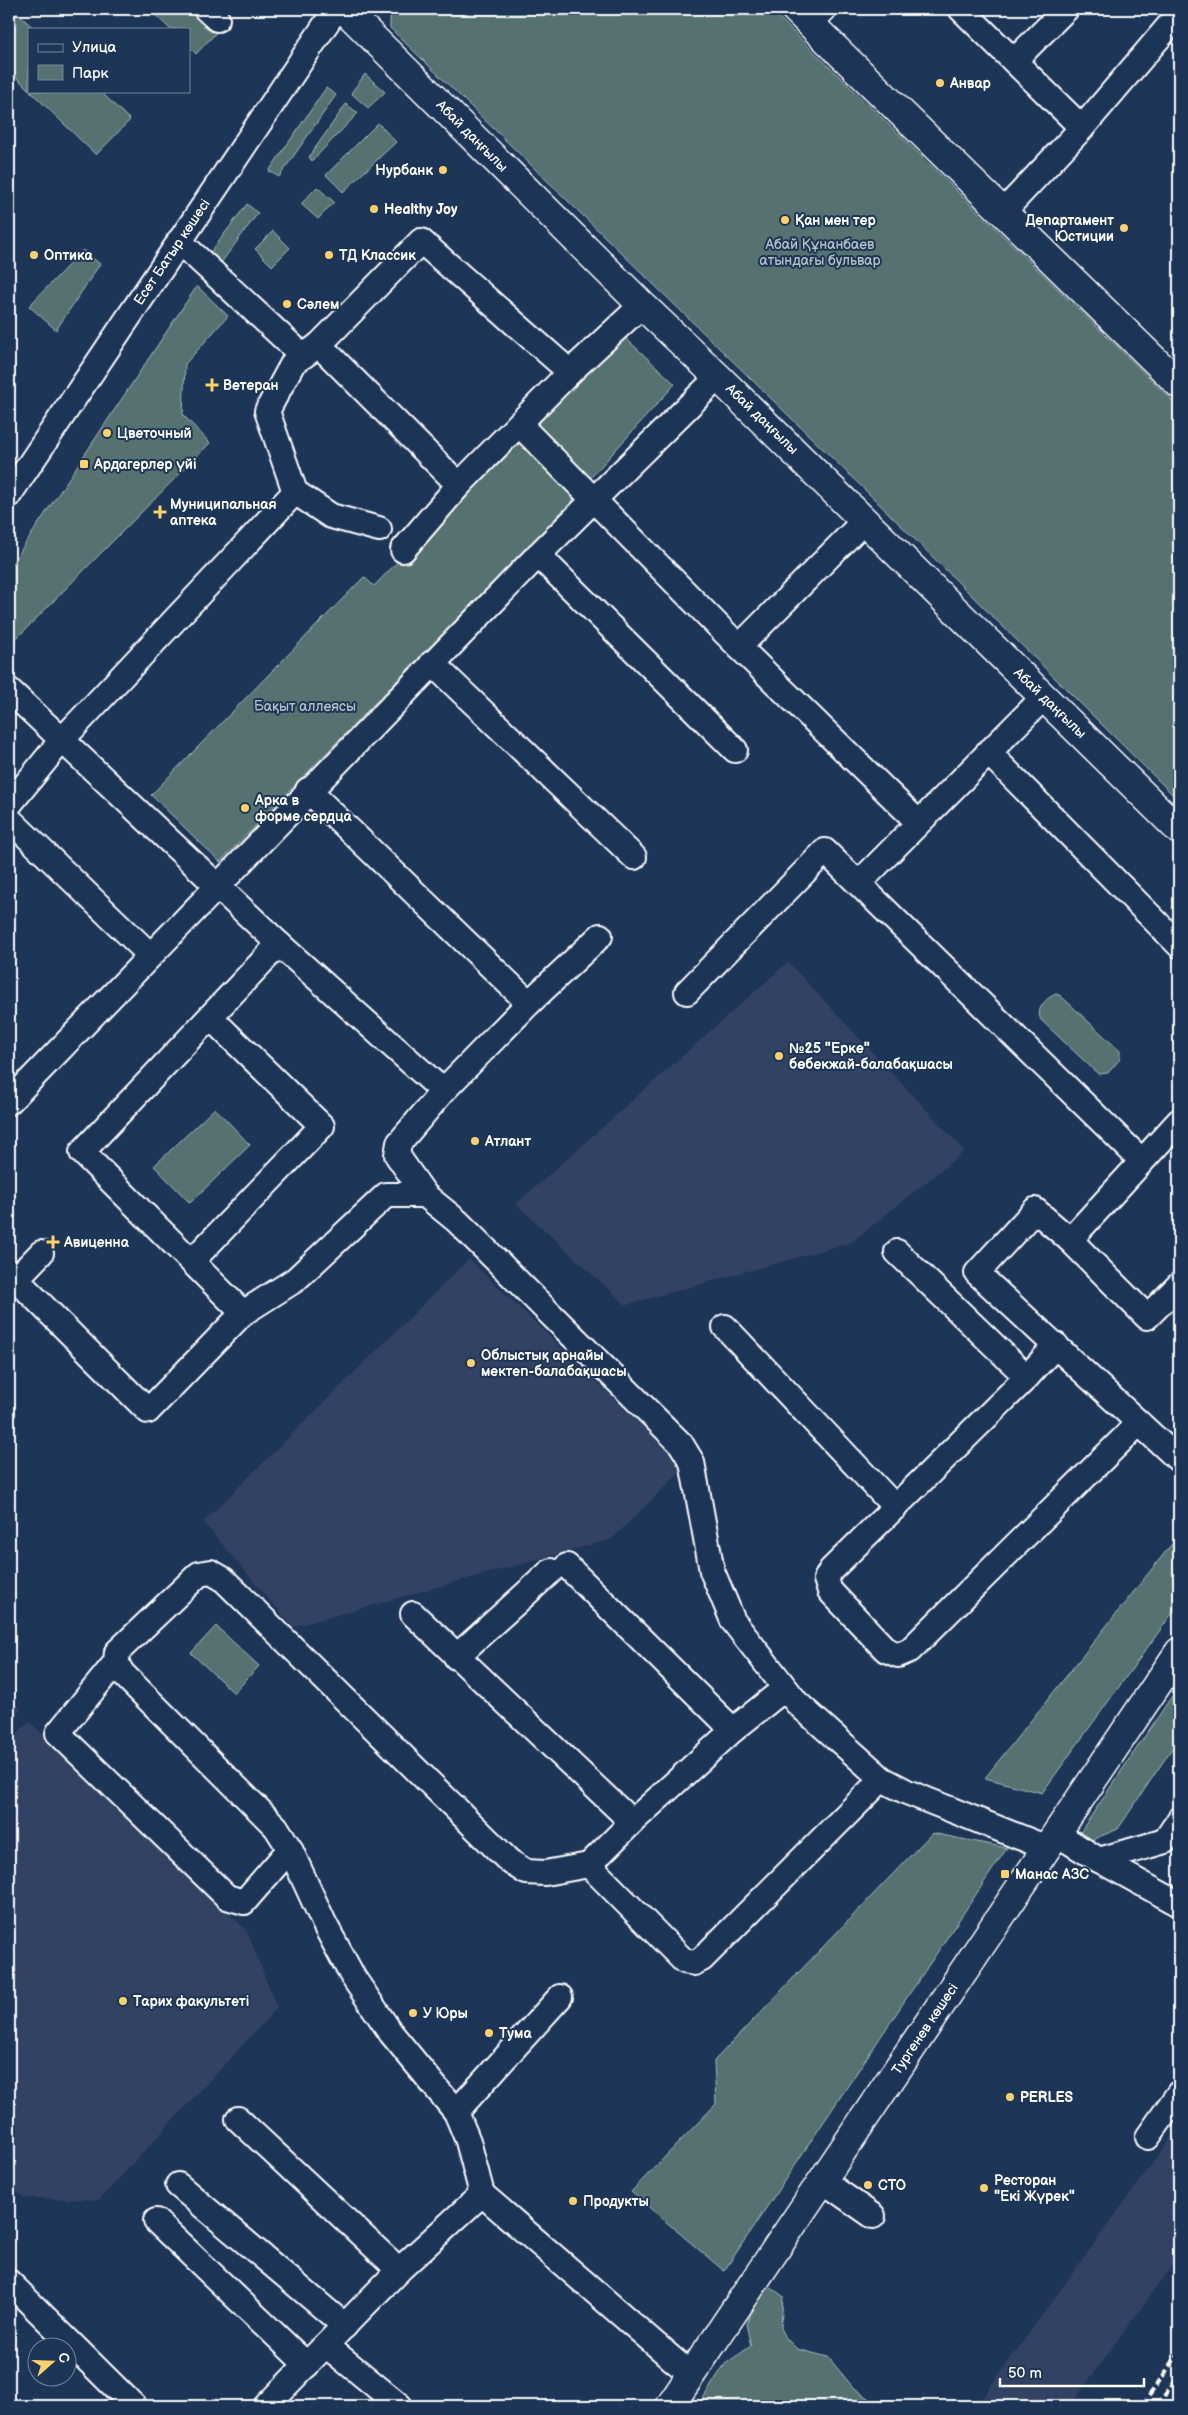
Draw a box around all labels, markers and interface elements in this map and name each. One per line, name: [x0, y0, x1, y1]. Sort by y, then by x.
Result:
legend: [28, 28, 190, 92]
text: Улица: [72, 38, 117, 57]
text: Парк: [72, 64, 109, 83]
place label: Анвар: [949, 75, 992, 92]
marker: Анвар: [934, 77, 946, 89]
street label: Абай даңғылы: [432, 96, 511, 175]
place label: Нурбанк: [375, 162, 433, 179]
marker: Нурбанк: [437, 164, 449, 176]
street label: Есет Батыр көшесі: [130, 196, 214, 308]
place label: Healthy Joy: [384, 201, 458, 218]
marker: Healthy Joy: [368, 203, 380, 215]
place label: Қан мен тер: [795, 212, 877, 229]
place label: Департамент Юстиции: [1026, 212, 1114, 245]
marker: Қан мен тер: [779, 214, 791, 226]
marker: Департамент Юстиции: [1118, 222, 1130, 234]
park label: Абай Құнанбаев атындағы бульвар: [760, 236, 881, 269]
place label: Оптика: [44, 247, 93, 264]
place label: ТД Классик: [339, 247, 416, 264]
marker: Оптика: [28, 249, 40, 261]
marker: ТД Классик: [323, 249, 335, 261]
place label: Сәлем: [297, 296, 339, 313]
marker: Сәлем: [281, 298, 293, 310]
place label: Ветеран: [223, 377, 279, 394]
marker: Ветеран: [205, 378, 219, 392]
street label: Абай даңғылы: [721, 379, 802, 458]
place label: Цветочный: [117, 425, 192, 442]
marker: Цветочный: [101, 427, 113, 439]
place label: Ардагерлер үйі: [93, 456, 197, 473]
marker: Ардагерлер үйі: [78, 458, 90, 470]
place label: Муниципальная аптека: [170, 496, 276, 529]
marker: Муниципальная аптека: [154, 506, 166, 518]
street label: Абай даңғылы: [1009, 663, 1090, 742]
park label: Бақыт аллеясы: [254, 698, 356, 715]
place label: Арка в форме сердца: [254, 792, 352, 825]
marker: Арка в форме сердца: [239, 802, 251, 814]
place label: №25 "Ерке" бөбекжай-балабақшасы: [789, 1040, 953, 1073]
marker: №25 "Ерке" бөбекжай-балабақшасы: [773, 1050, 785, 1062]
place label: Атлант: [484, 1133, 531, 1150]
marker: Атлант: [469, 1135, 481, 1147]
place label: Авиценна: [63, 1234, 130, 1251]
marker: Авиценна: [46, 1235, 60, 1249]
place label: Облыстық арнайы мектеп-балабақшасы: [481, 1347, 627, 1380]
marker: Облыстық арнайы мектеп-балабақшасы: [465, 1357, 477, 1369]
place label: Манас АЗС: [1015, 1866, 1089, 1883]
marker: Манас АЗС: [999, 1868, 1011, 1880]
street label: Тургенев көшесі: [888, 1980, 962, 2078]
place label: Тарих факультеті: [133, 1993, 249, 2010]
marker: Тарих факультеті: [117, 1995, 129, 2007]
place label: У Юры: [423, 2005, 468, 2022]
marker: У Юры: [407, 2007, 419, 2019]
place label: Тума: [499, 2025, 532, 2042]
marker: Тума: [483, 2027, 495, 2039]
place label: PERLES: [1020, 2089, 1074, 2106]
marker: PERLES: [1004, 2091, 1016, 2103]
place label: Ресторан "Екi Жүрек": [994, 2172, 1075, 2205]
place label: СТО: [878, 2177, 906, 2194]
marker: СТО: [862, 2179, 874, 2191]
marker: Ресторан "Екi Жүрек": [978, 2182, 990, 2194]
place label: Продукты: [583, 2193, 649, 2210]
marker: Продукты: [567, 2195, 579, 2207]
north arrow: [28, 2338, 78, 2388]
text: С: [54, 2350, 73, 2365]
scale bar: [1000, 2355, 1144, 2387]
text: 50 m: [1008, 2364, 1042, 2383]

